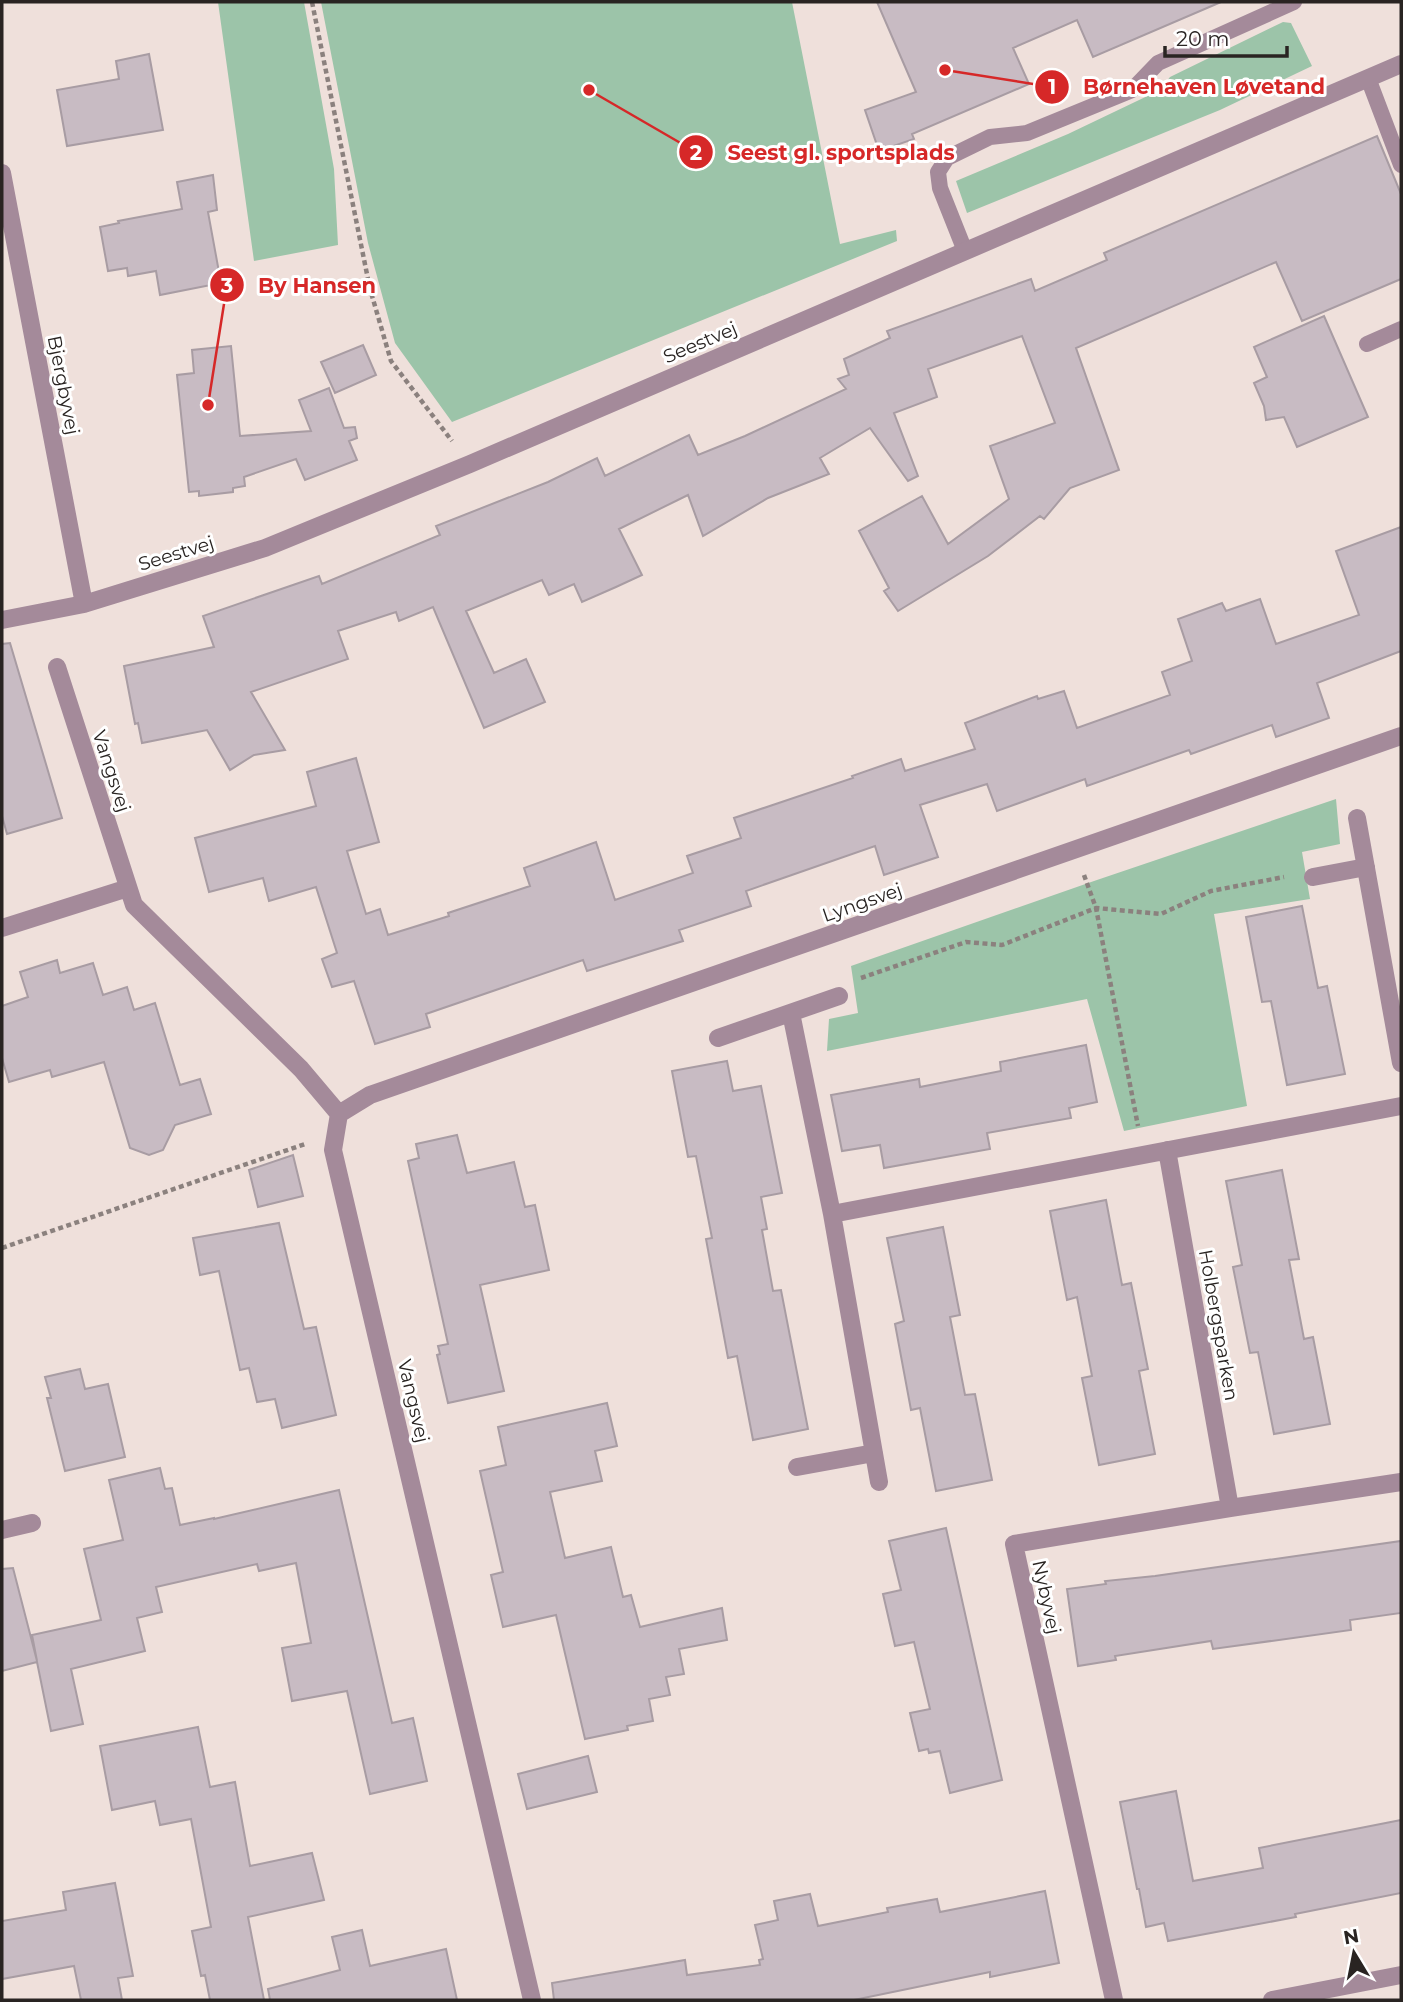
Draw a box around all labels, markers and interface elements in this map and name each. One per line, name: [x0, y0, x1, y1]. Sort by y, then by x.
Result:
scale bar: [1165, 14, 1288, 58]
text: 20 m: [1176, 26, 1230, 51]
callout: Børnehaven Løvetand: [1034, 66, 1339, 108]
text: 1: [1048, 74, 1056, 99]
text: Børnehaven Løvetand: [1083, 74, 1325, 99]
callout: Seest gl. sportsplads: [679, 131, 969, 173]
text: 2: [690, 140, 702, 165]
text: Seest gl. sportsplads: [727, 140, 955, 165]
callout: By Hansen: [209, 264, 390, 306]
text: 3: [220, 273, 233, 298]
text: By Hansen: [258, 273, 376, 298]
street label: Seestvej: [660, 317, 741, 368]
street label: Bjergbyvej: [43, 333, 84, 437]
street label: Seestvej: [135, 531, 217, 576]
street label: Vangsvej: [87, 727, 136, 815]
street label: Lyngsvej: [819, 878, 905, 927]
street label: Holbergsparken: [1194, 1248, 1243, 1403]
street label: Vangsvej: [393, 1357, 434, 1445]
street label: Nybyvej: [1027, 1558, 1066, 1636]
north arrow: [1319, 1918, 1389, 1988]
text: N: [1342, 1924, 1361, 1949]

